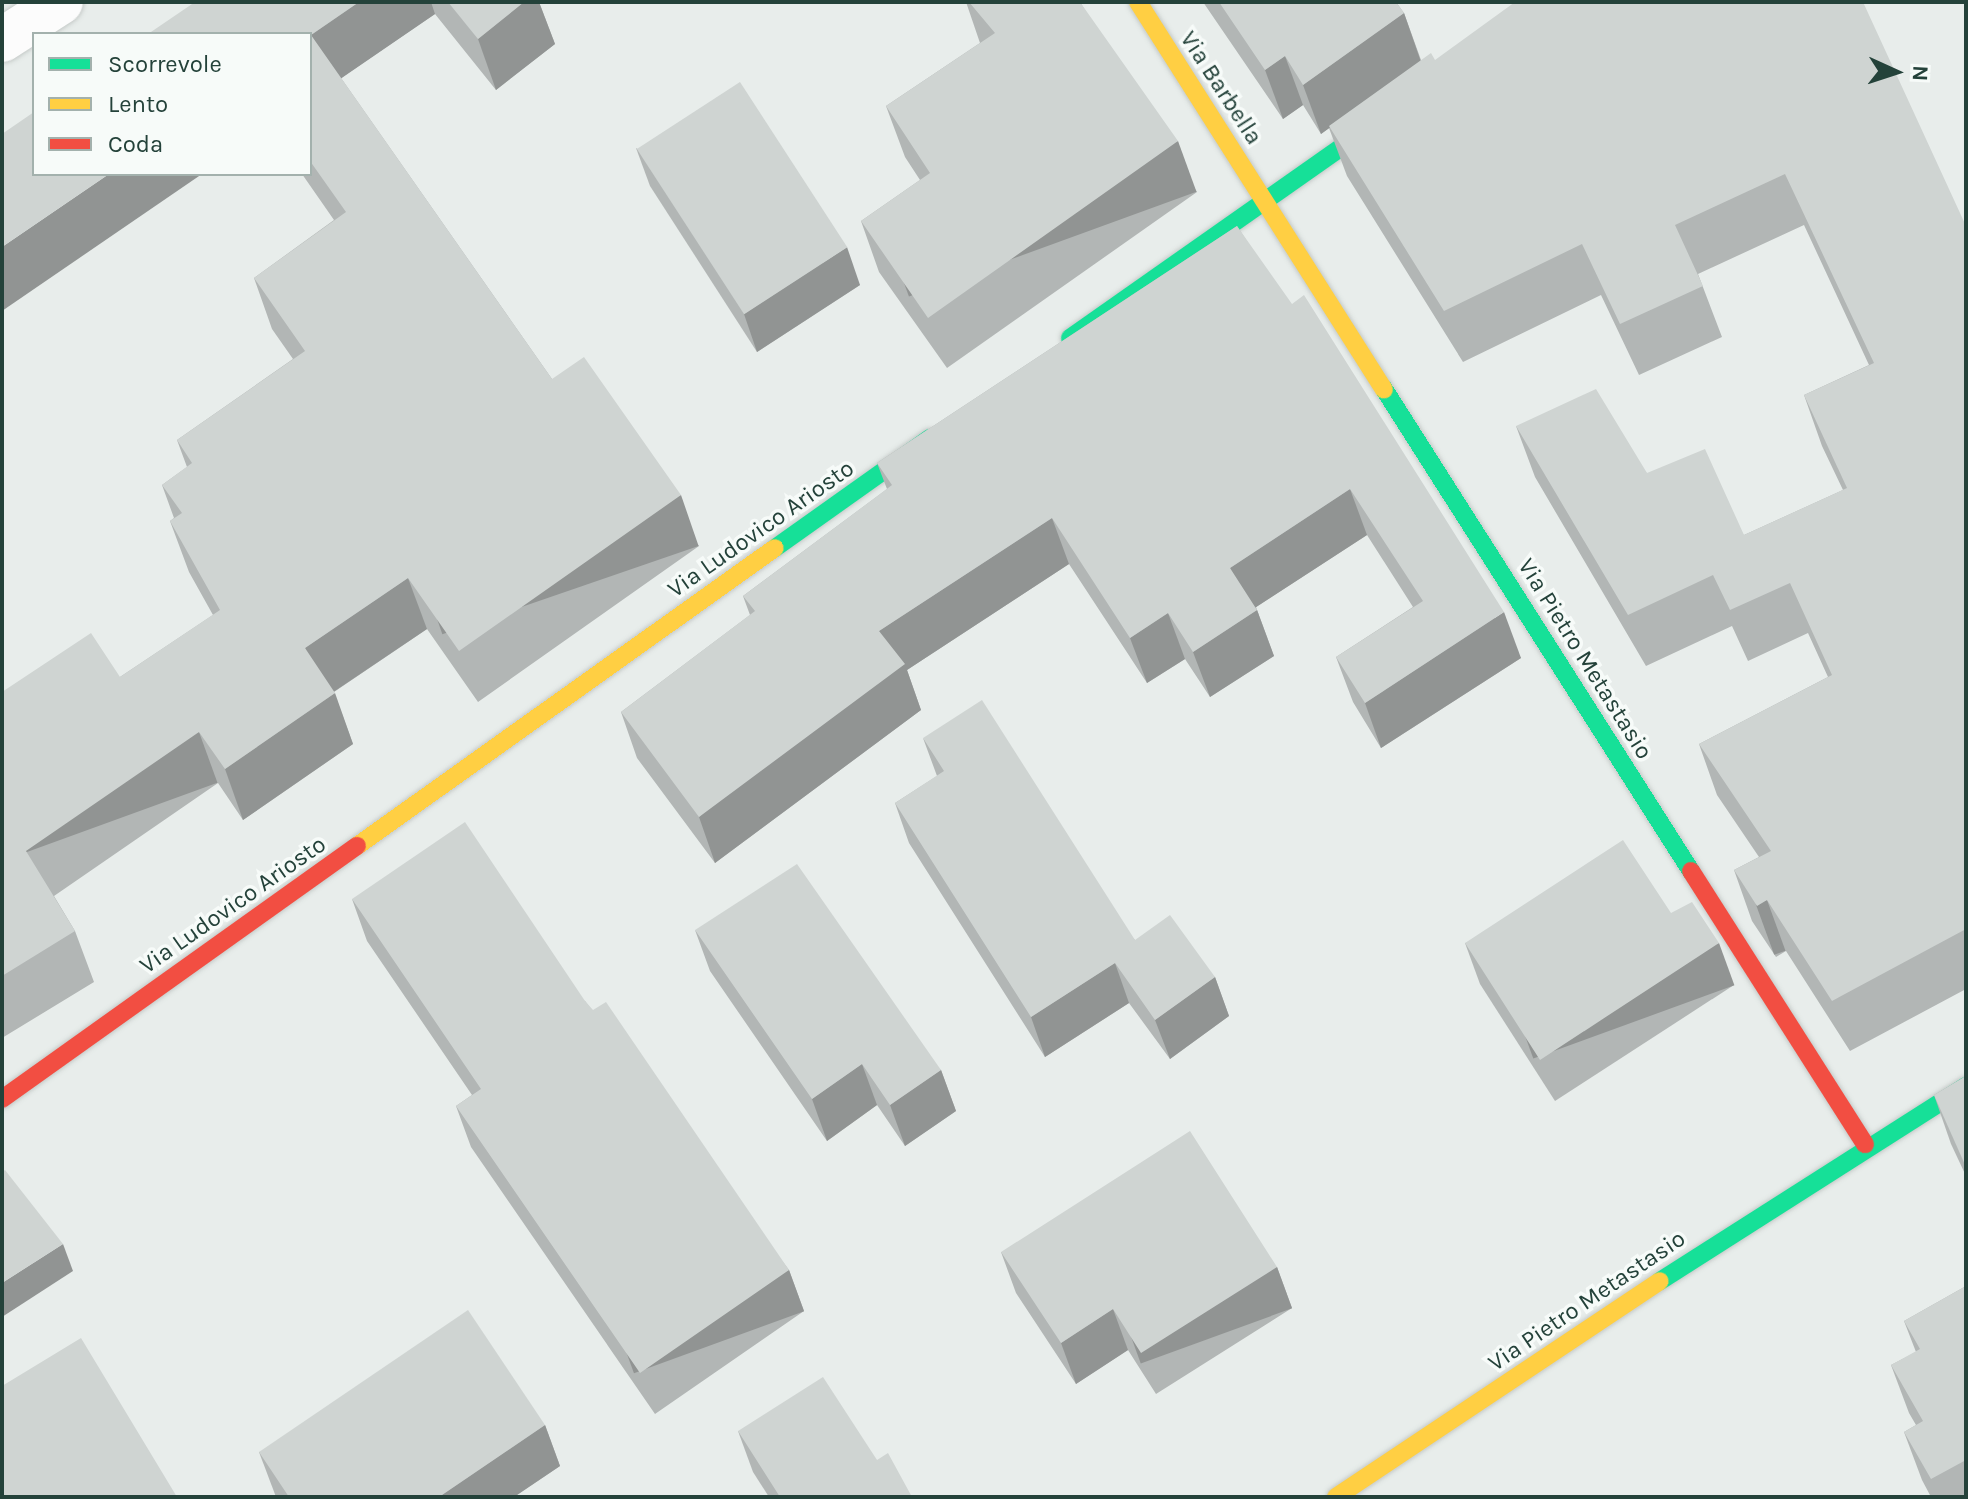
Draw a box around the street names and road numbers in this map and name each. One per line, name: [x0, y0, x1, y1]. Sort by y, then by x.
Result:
street label: Via Barbella: [1174, 26, 1268, 150]
street label: Via Ludovico Ariosto: [662, 454, 860, 604]
street label: Via Pietro Metastasio: [1511, 553, 1659, 765]
street label: Via Ludovico Ariosto: [134, 830, 332, 980]
street label: Via Pietro Metastasio: [1483, 1224, 1691, 1378]

